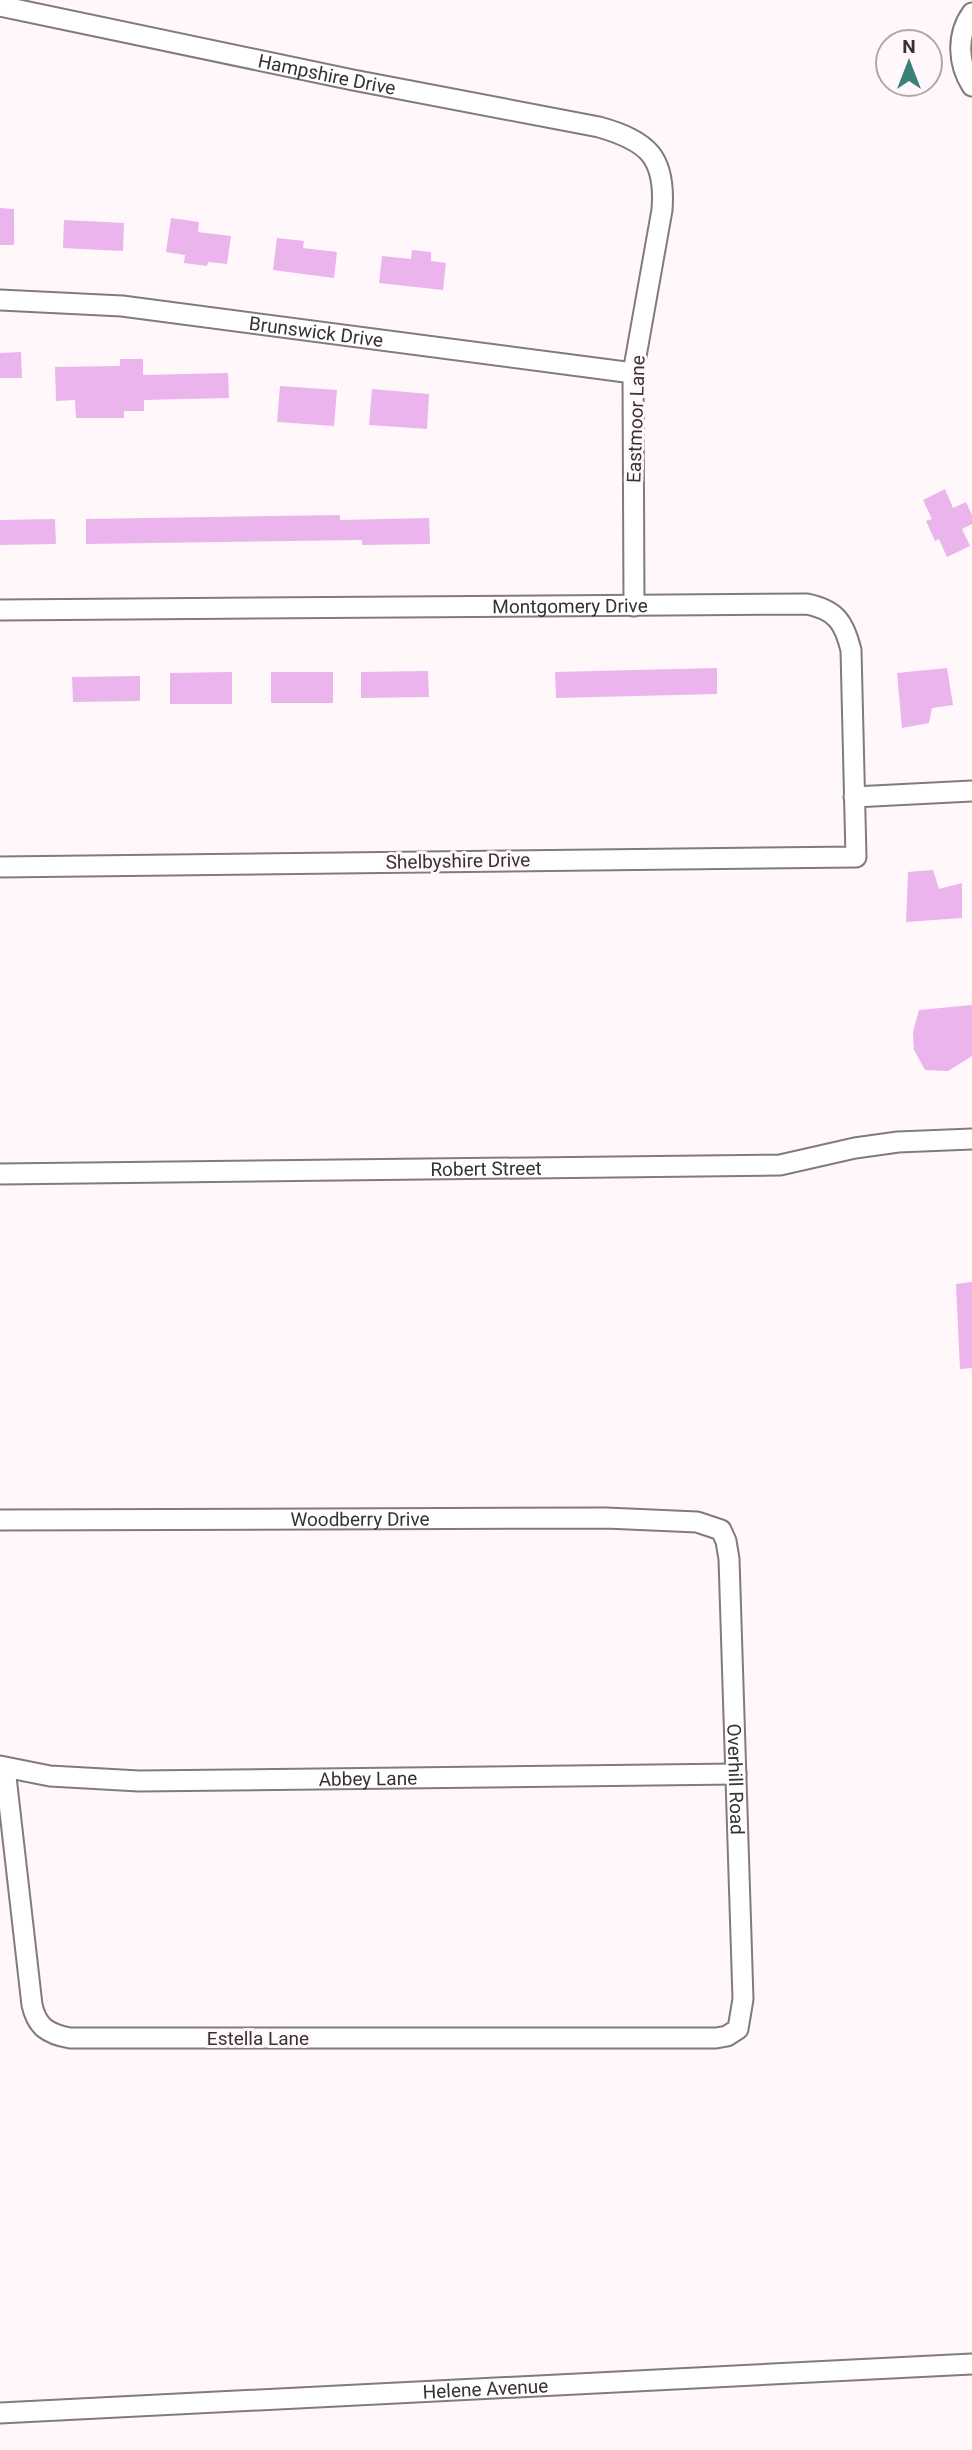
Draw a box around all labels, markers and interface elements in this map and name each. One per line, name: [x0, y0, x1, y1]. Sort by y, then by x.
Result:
north arrow: [874, 28, 944, 98]
text: N: [902, 35, 916, 58]
street label: Hampshire Drive: [256, 49, 398, 99]
street label: Brunswick Drive: [248, 311, 385, 352]
street label: Eastmoor Lane: [622, 355, 650, 483]
street label: Montgomery Drive: [492, 594, 648, 618]
street label: Shelbyshire Drive: [385, 848, 531, 874]
street label: Robert Street: [430, 1156, 542, 1181]
street label: Woodberry Drive: [290, 1507, 430, 1531]
street label: Overhill Road: [723, 1723, 749, 1835]
street label: Abbey Lane: [318, 1766, 417, 1790]
street label: Estella Lane: [207, 2027, 309, 2050]
street label: Helene Avenue: [422, 2374, 549, 2403]

